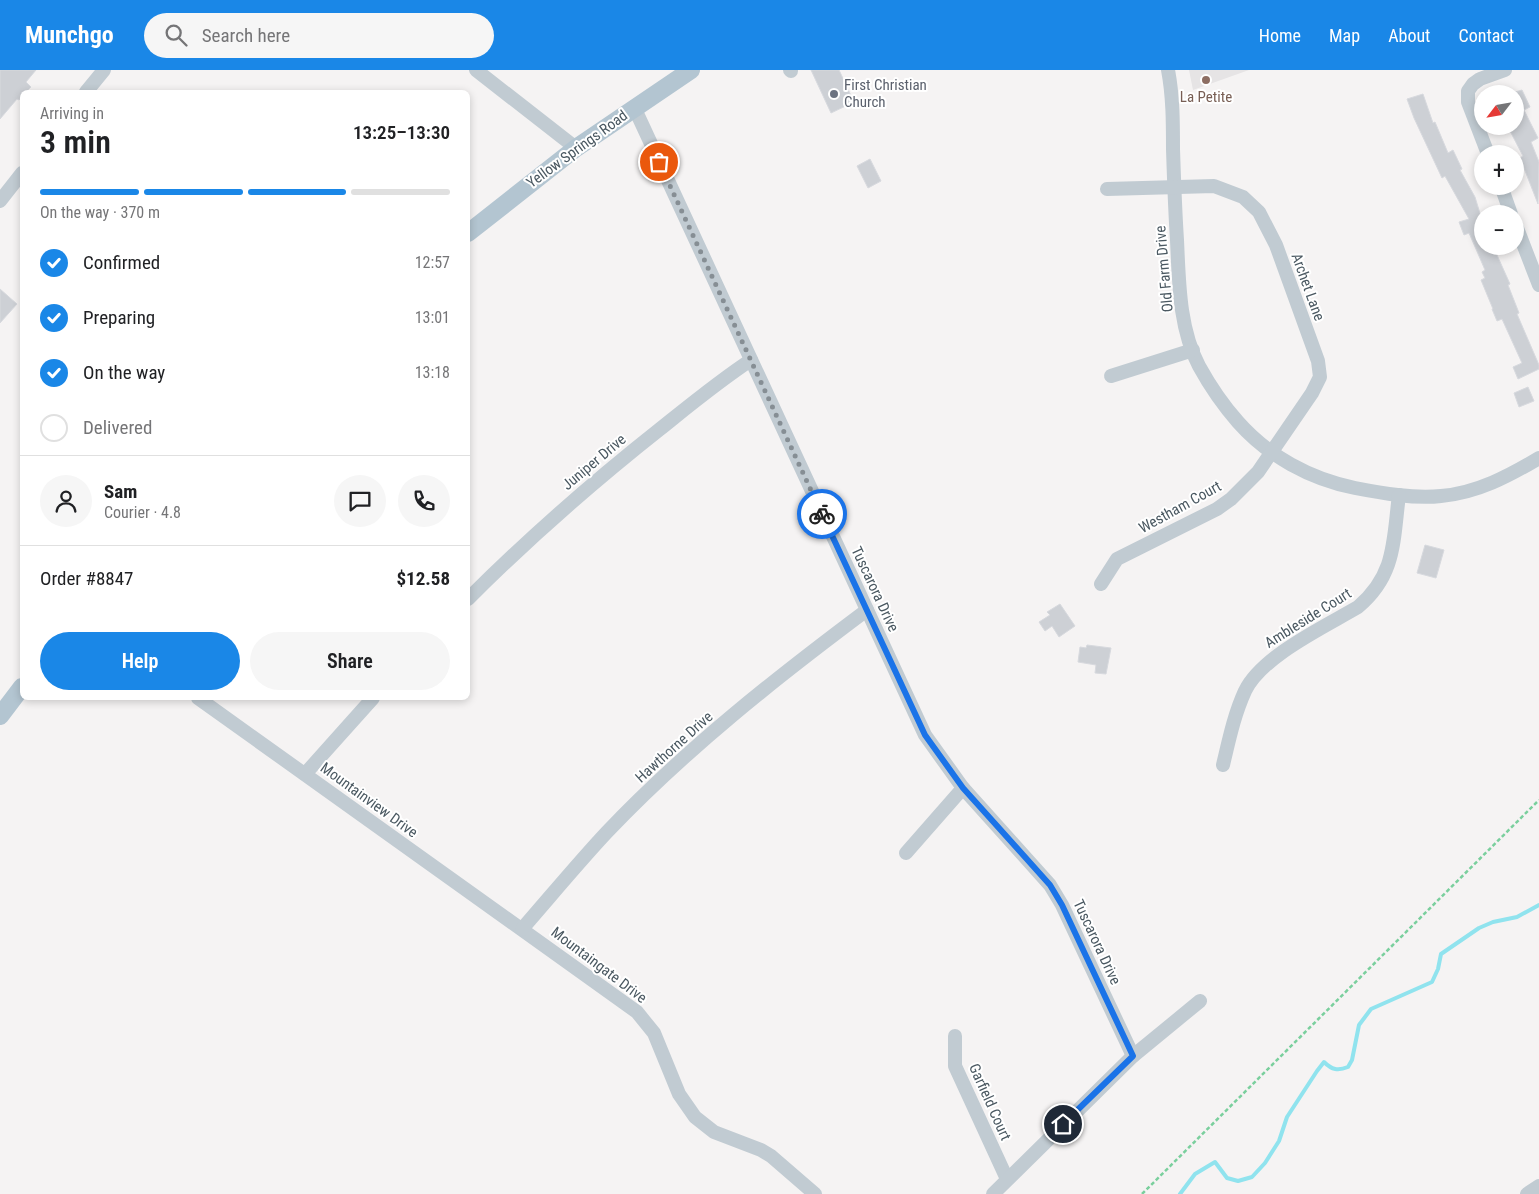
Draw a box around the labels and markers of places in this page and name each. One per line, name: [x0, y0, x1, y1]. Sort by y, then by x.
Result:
marker: La Petite: [1200, 74, 1212, 86]
place label: First Christian Church: [844, 76, 927, 111]
marker: First Christian Church: [828, 88, 840, 100]
place label: La Petite: [1180, 88, 1232, 106]
pin: [638, 141, 680, 183]
pin: [1042, 1103, 1084, 1145]

